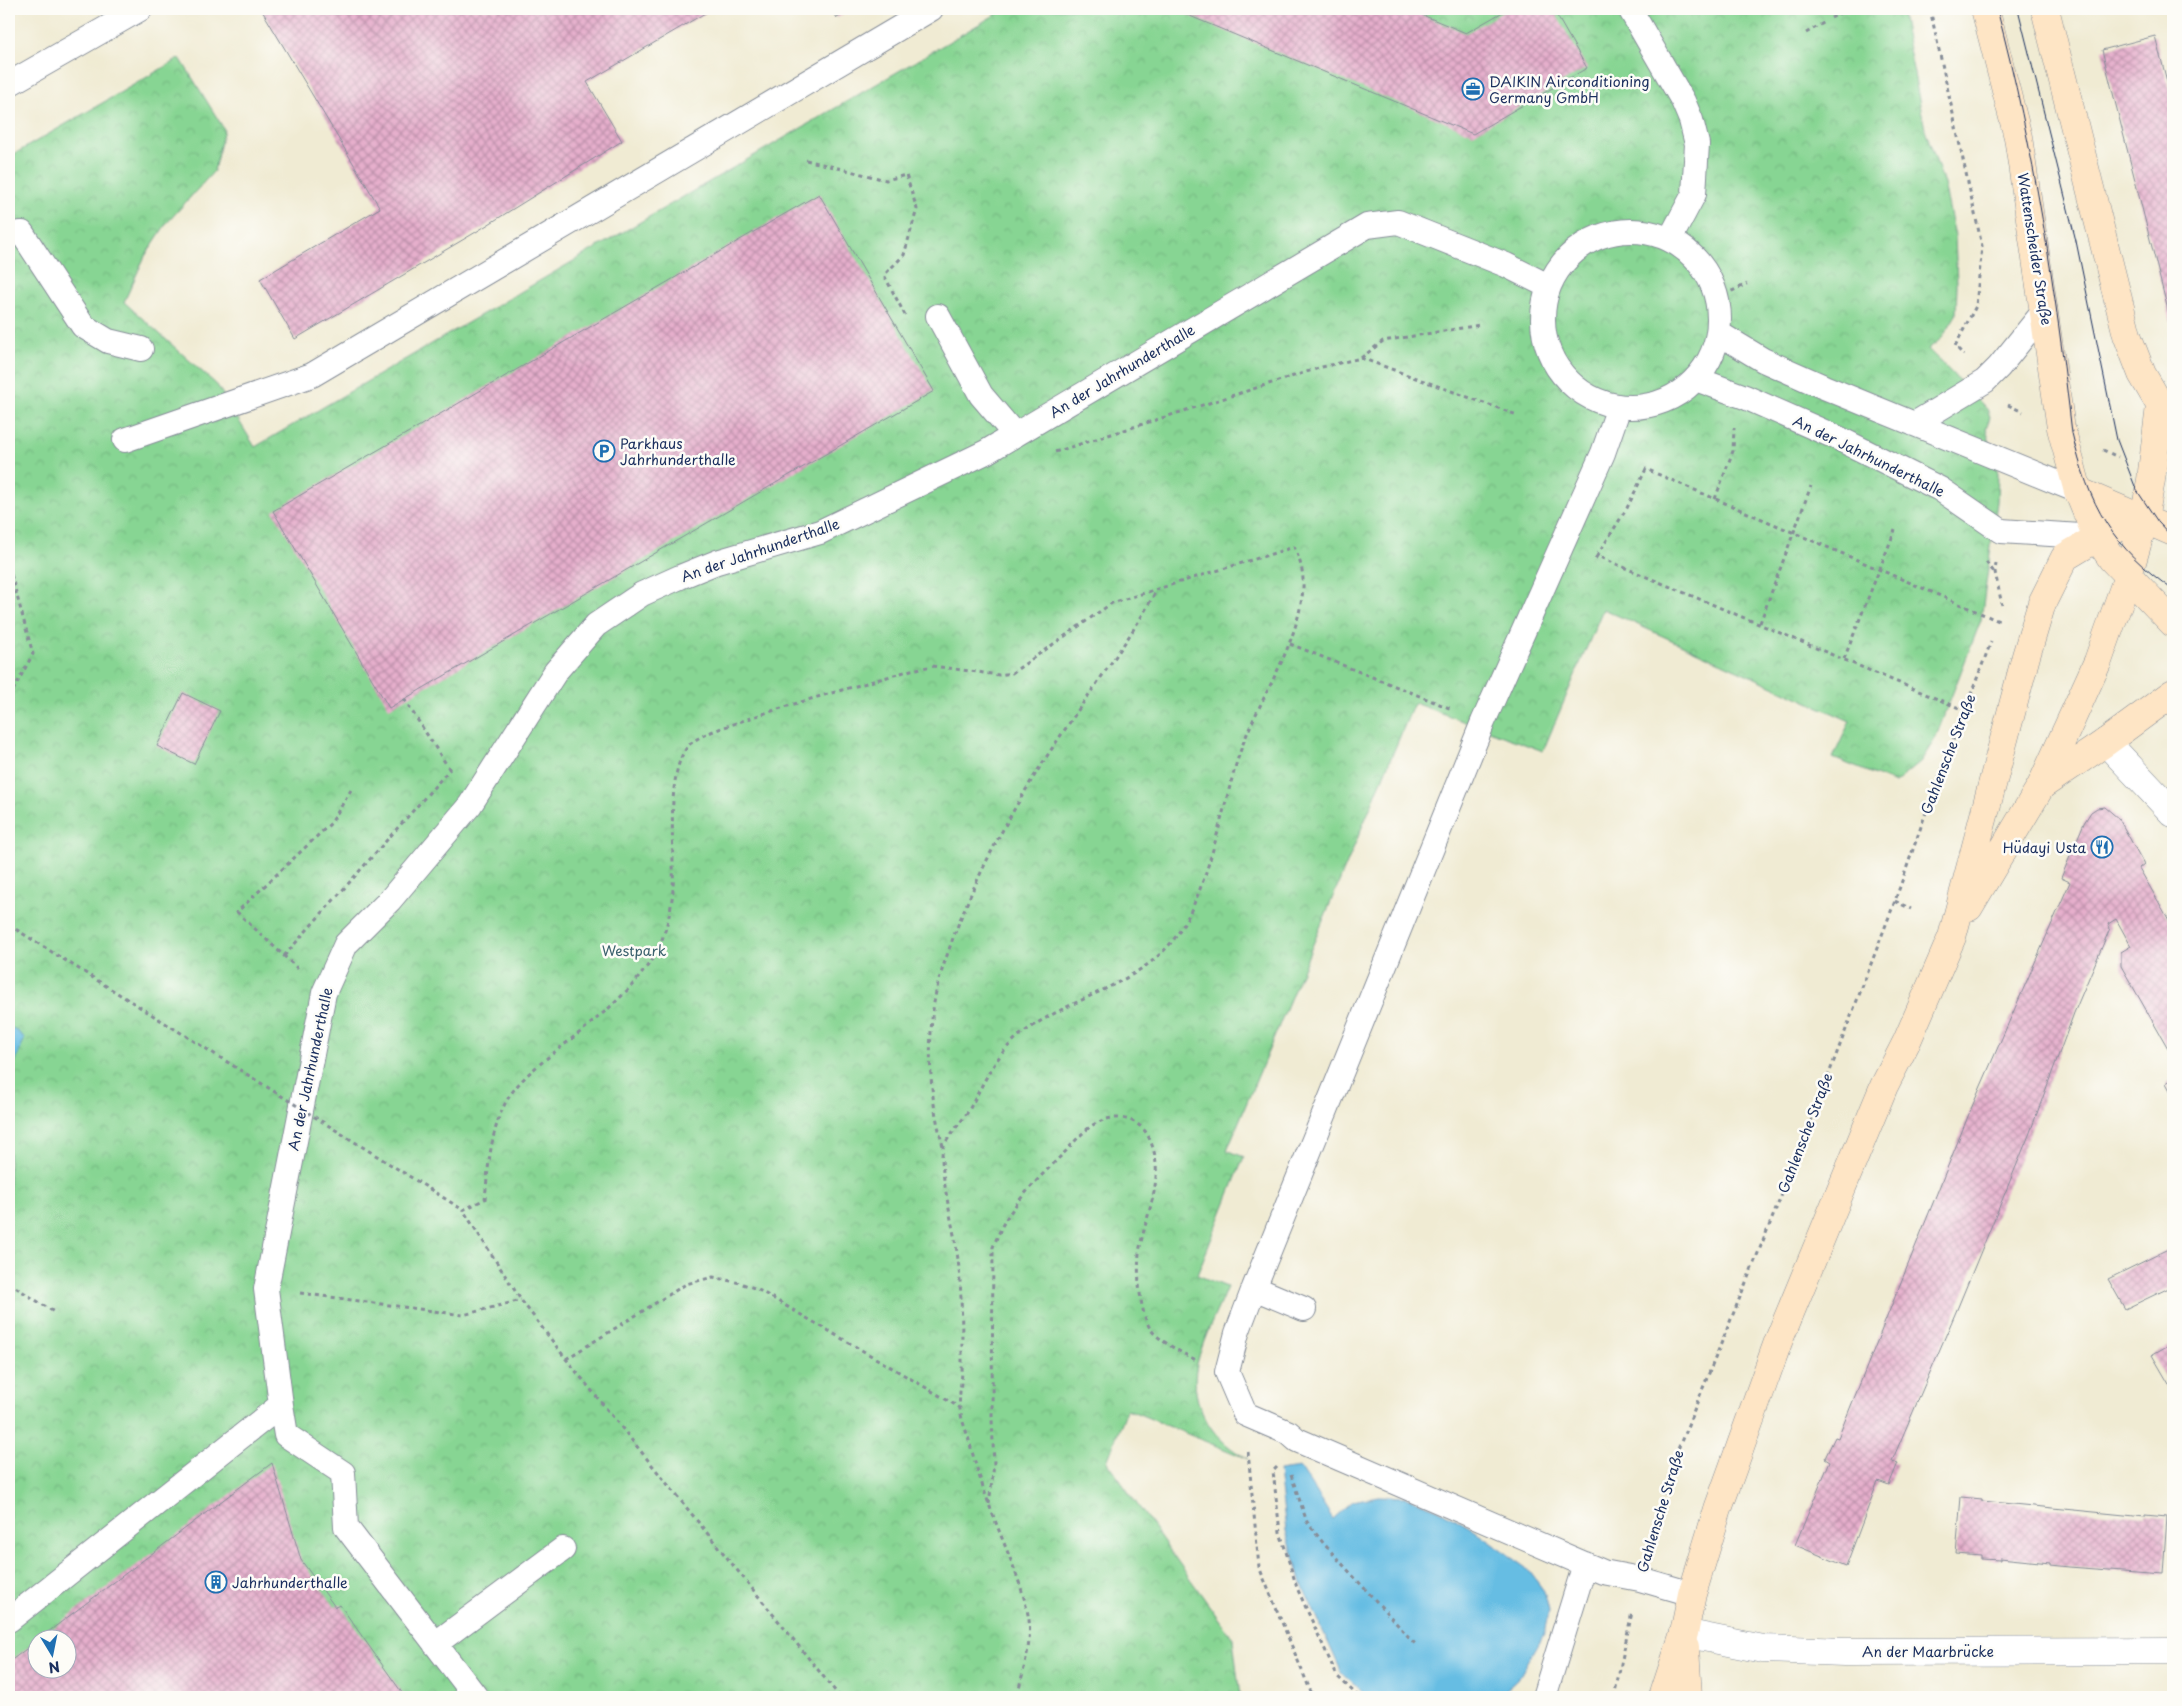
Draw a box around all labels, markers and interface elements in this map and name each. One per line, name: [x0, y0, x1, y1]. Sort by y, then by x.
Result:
place label: DAIKIN Airconditioning Germany GmbH: [1489, 71, 1649, 108]
office icon: DAIKIN Airconditioning Germany GmbH: [1461, 77, 1485, 101]
street label: Wattenscheider Straße: [2013, 171, 2057, 327]
street label: An der Jahrhunderthalle: [1045, 319, 1199, 423]
street label: An der Jahrhunderthalle: [1790, 410, 1949, 502]
place label: Parkhaus Jahrhunderthalle: [620, 433, 736, 470]
parking icon: Parkhaus Jahrhunderthalle: [592, 439, 616, 463]
street label: An der Jahrhunderthalle: [678, 513, 842, 587]
street label: Gahlensche Straße: [1915, 691, 1981, 817]
restaurant icon: Hüdayi Usta: [2090, 835, 2114, 859]
place label: Hüdayi Usta: [2003, 837, 2087, 858]
park label: Westpark: [602, 940, 667, 961]
street label: An der Jahrhunderthalle: [282, 985, 338, 1153]
street label: Gahlensche Straße: [1772, 1070, 1838, 1196]
street label: Gahlensche Straße: [1631, 1447, 1689, 1575]
building icon: Jahrhunderthalle: [204, 1570, 228, 1594]
place label: Jahrhunderthalle: [232, 1572, 348, 1593]
north arrow: [28, 1628, 78, 1678]
street label: An der Maarbrücke: [1862, 1641, 1994, 1662]
text: N: [47, 1656, 62, 1679]

